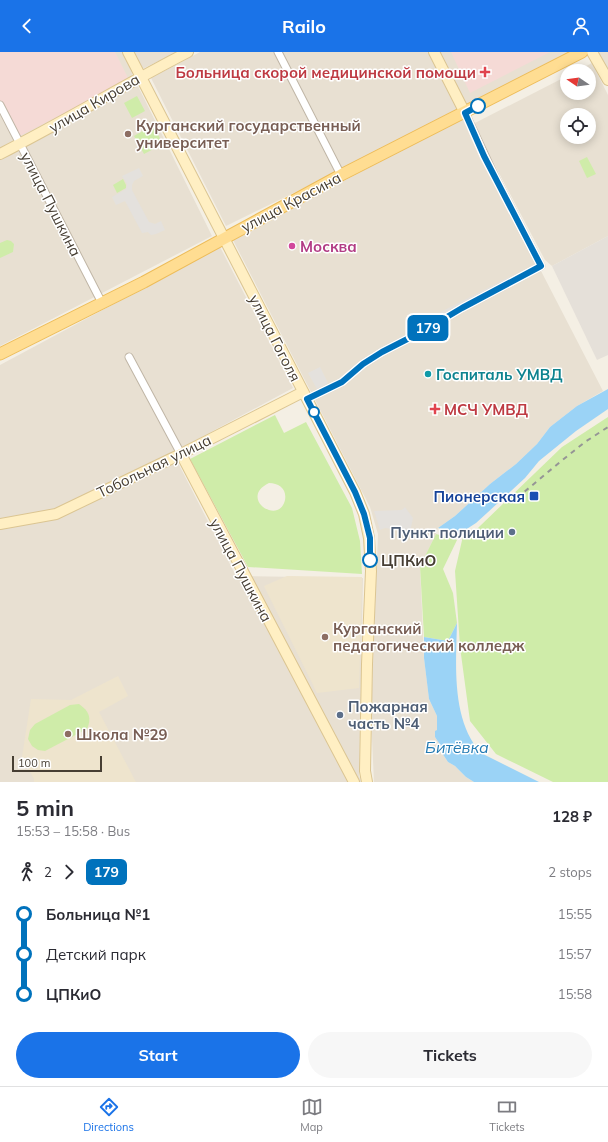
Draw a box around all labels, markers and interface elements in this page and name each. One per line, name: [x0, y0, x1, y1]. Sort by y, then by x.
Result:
icon: back: [16, 15, 38, 37]
text: Railo: [282, 15, 326, 38]
icon: person: [570, 15, 592, 37]
place label: Больница скорой медицинской помощи: [175, 63, 476, 82]
north arrow: [560, 64, 596, 100]
map controls: [560, 64, 596, 144]
marker: Больница скорой медицинской помощи: [479, 66, 491, 78]
street label: улица Кирова: [45, 69, 143, 137]
unlabelled marker: [470, 98, 486, 114]
button: locate: [560, 108, 596, 144]
place label: Курганский государственный университет: [136, 116, 361, 152]
marker: Курганский государственный университет: [123, 129, 133, 139]
street label: улица Пушкина: [17, 149, 85, 259]
street label: улица Красина: [238, 168, 344, 236]
place label: Москва: [300, 237, 357, 256]
marker: Москва: [287, 241, 297, 251]
street label: улица Гоголя: [245, 291, 305, 385]
line badge: 179: [405, 315, 451, 341]
text: 179: [415, 319, 441, 337]
place label: Госпиталь УМВД: [436, 365, 563, 384]
marker: Госпиталь УМВД: [423, 369, 433, 379]
place label: МСЧ УМВД: [444, 400, 528, 419]
marker: МСЧ УМВД: [429, 403, 441, 415]
unlabelled marker: [308, 406, 320, 418]
street label: Тобольная улица: [94, 430, 214, 502]
place label: Пионерская: [434, 487, 525, 506]
marker: Пионерская: [528, 490, 540, 502]
street label: улица Пушкина: [206, 515, 276, 625]
place label: Пункт полиции: [390, 523, 504, 542]
marker: Пункт полиции: [507, 527, 517, 537]
place label: ЦПКиО: [381, 551, 436, 570]
marker: ЦПКиО: [362, 552, 378, 568]
place label: Курганский педагогический колледж: [333, 619, 525, 655]
marker: Курганский педагогический колледж: [320, 632, 330, 642]
place label: Пожарная часть №4: [348, 697, 428, 733]
marker: Пожарная часть №4: [335, 710, 345, 720]
place label: Школа №29: [76, 725, 167, 744]
marker: Школа №29: [63, 729, 73, 739]
water label: Битёвка: [425, 737, 489, 757]
scale bar: [12, 754, 102, 773]
text: 100 m: [18, 756, 50, 770]
text: 5 min: [16, 794, 74, 822]
text: 128 ₽: [552, 807, 592, 826]
text: 15:53 – 15:58 · Bus: [16, 823, 130, 839]
icon: walk: [16, 861, 38, 883]
icon: forward: [58, 861, 80, 883]
text: 179: [94, 863, 119, 881]
text: 2: [44, 864, 52, 880]
text: 2 stops: [548, 864, 592, 880]
text: Больница №1: [46, 905, 150, 924]
text: 15:55: [558, 906, 592, 922]
text: Детский парк: [46, 945, 146, 964]
text: 15:57: [558, 946, 592, 962]
text: ЦПКиО: [46, 985, 101, 1004]
text: 15:58: [558, 986, 592, 1002]
button: Start: [16, 1032, 300, 1078]
button: Tickets: [308, 1032, 592, 1078]
tab: Directions: [83, 1096, 134, 1134]
tab: Map: [300, 1096, 323, 1134]
tab: Tickets: [489, 1096, 525, 1134]

